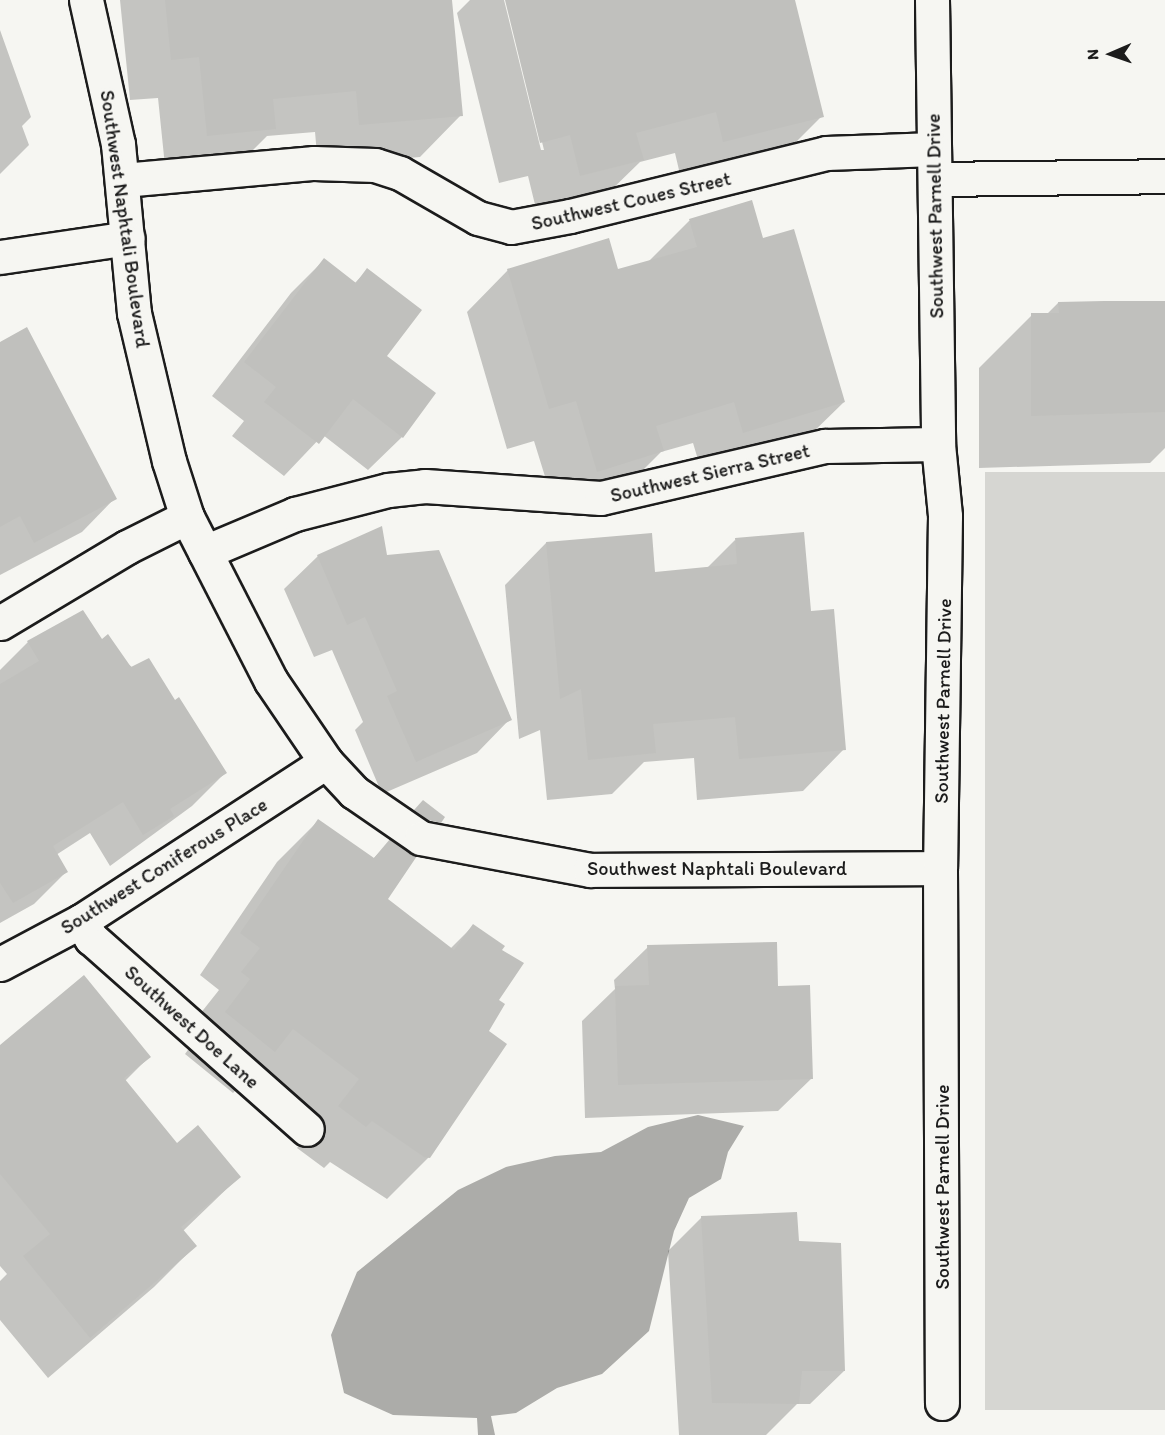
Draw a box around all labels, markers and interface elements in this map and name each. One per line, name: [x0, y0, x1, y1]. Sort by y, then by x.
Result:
north arrow: [1081, 24, 1141, 84]
text: N: [1083, 49, 1102, 60]
street label: Southwest Naphtali Boulevard: [95, 89, 155, 349]
street label: Southwest Parnell Drive: [921, 114, 949, 318]
street label: Southwest Coues Street: [529, 166, 733, 236]
street label: Southwest Sierra Street: [608, 438, 812, 508]
street label: Southwest Parnell Drive: [929, 599, 957, 803]
street label: Southwest Coniferous Place: [56, 792, 272, 940]
street label: Southwest Naphtali Boulevard: [587, 856, 847, 880]
street label: Southwest Doe Lane: [120, 960, 264, 1094]
street label: Southwest Parnell Drive: [930, 1085, 954, 1289]

